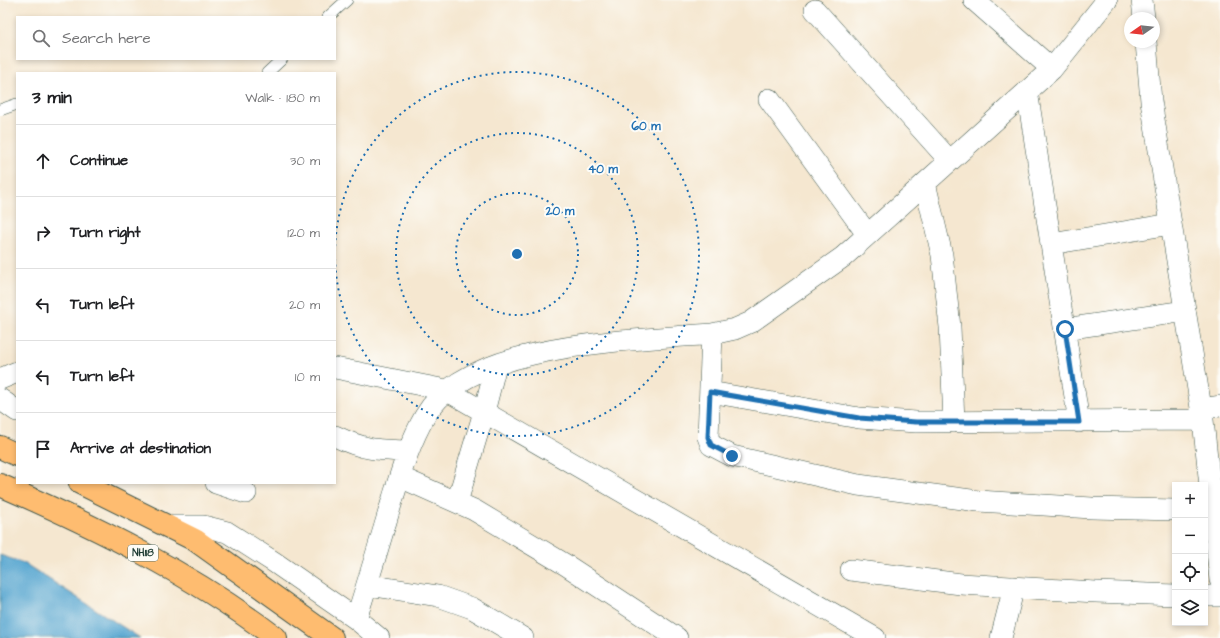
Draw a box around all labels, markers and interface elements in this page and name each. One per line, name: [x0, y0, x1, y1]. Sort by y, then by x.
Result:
north arrow: [1124, 12, 1160, 48]
search box: [16, 16, 336, 60]
icon: search: [30, 27, 52, 49]
text: Search here: [62, 28, 151, 49]
text: 3 min: [32, 86, 72, 110]
text: Walk · 180 m: [245, 89, 320, 107]
text: 60 m: [631, 118, 661, 135]
icon: ahead: [32, 150, 54, 172]
text: Continue: [70, 150, 128, 171]
text: 30 m: [290, 152, 320, 170]
text: 40 m: [588, 161, 619, 178]
text: 20 m: [545, 203, 575, 220]
icon: right: [32, 222, 54, 244]
text: Turn right: [70, 222, 141, 243]
text: 120 m: [287, 224, 320, 242]
centre of rings: [510, 247, 524, 261]
icon: left: [32, 294, 54, 316]
text: Turn left: [70, 294, 134, 315]
text: 20 m: [289, 296, 320, 314]
route start: [1056, 320, 1074, 338]
icon: left: [32, 366, 54, 388]
text: Turn left: [70, 366, 134, 387]
text: 10 m: [295, 368, 320, 386]
icon: arrive: [32, 438, 54, 460]
text: Arrive at destination: [70, 438, 211, 459]
route end: [723, 447, 741, 465]
map controls: [1172, 482, 1208, 626]
button: +: [1172, 482, 1208, 518]
button: −: [1172, 518, 1208, 554]
road number: NH118: [128, 545, 158, 561]
button: locate: [1172, 554, 1208, 590]
button: layers: [1172, 590, 1208, 626]

